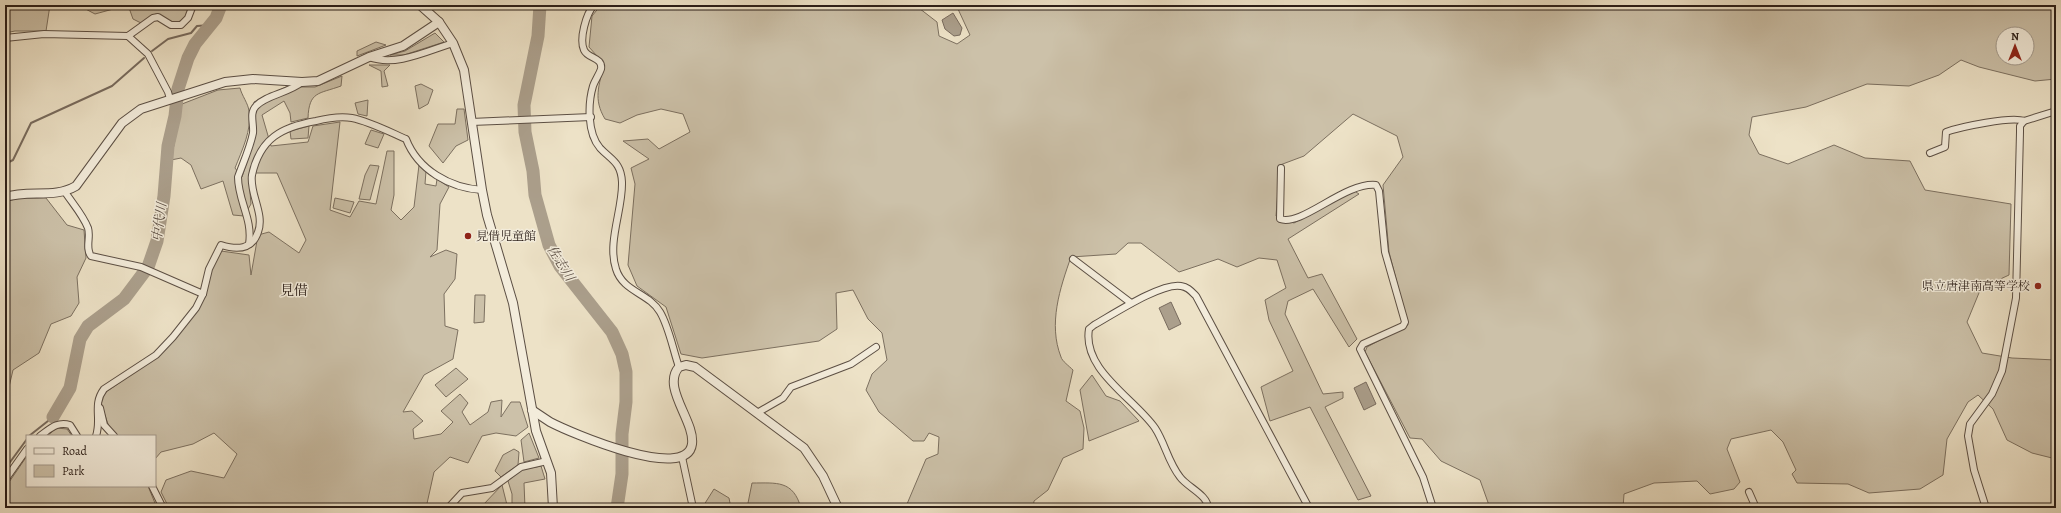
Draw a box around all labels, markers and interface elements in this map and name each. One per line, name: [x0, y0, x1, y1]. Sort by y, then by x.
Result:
north arrow: [1995, 26, 2035, 66]
text: N: [2011, 29, 2019, 44]
water label: 中代川: [148, 200, 170, 243]
place label: 見借児童館: [476, 228, 536, 244]
marker: 見借児童館: [463, 231, 473, 241]
water label: 佐志川: [543, 242, 580, 286]
place label: 県立唐津南高等学校: [1922, 278, 2030, 294]
district label: 見借: [280, 281, 308, 300]
marker: 県立唐津南高等学校: [2033, 281, 2043, 291]
legend: [26, 435, 156, 487]
text: Road: [62, 443, 88, 459]
text: Park: [62, 463, 85, 479]

